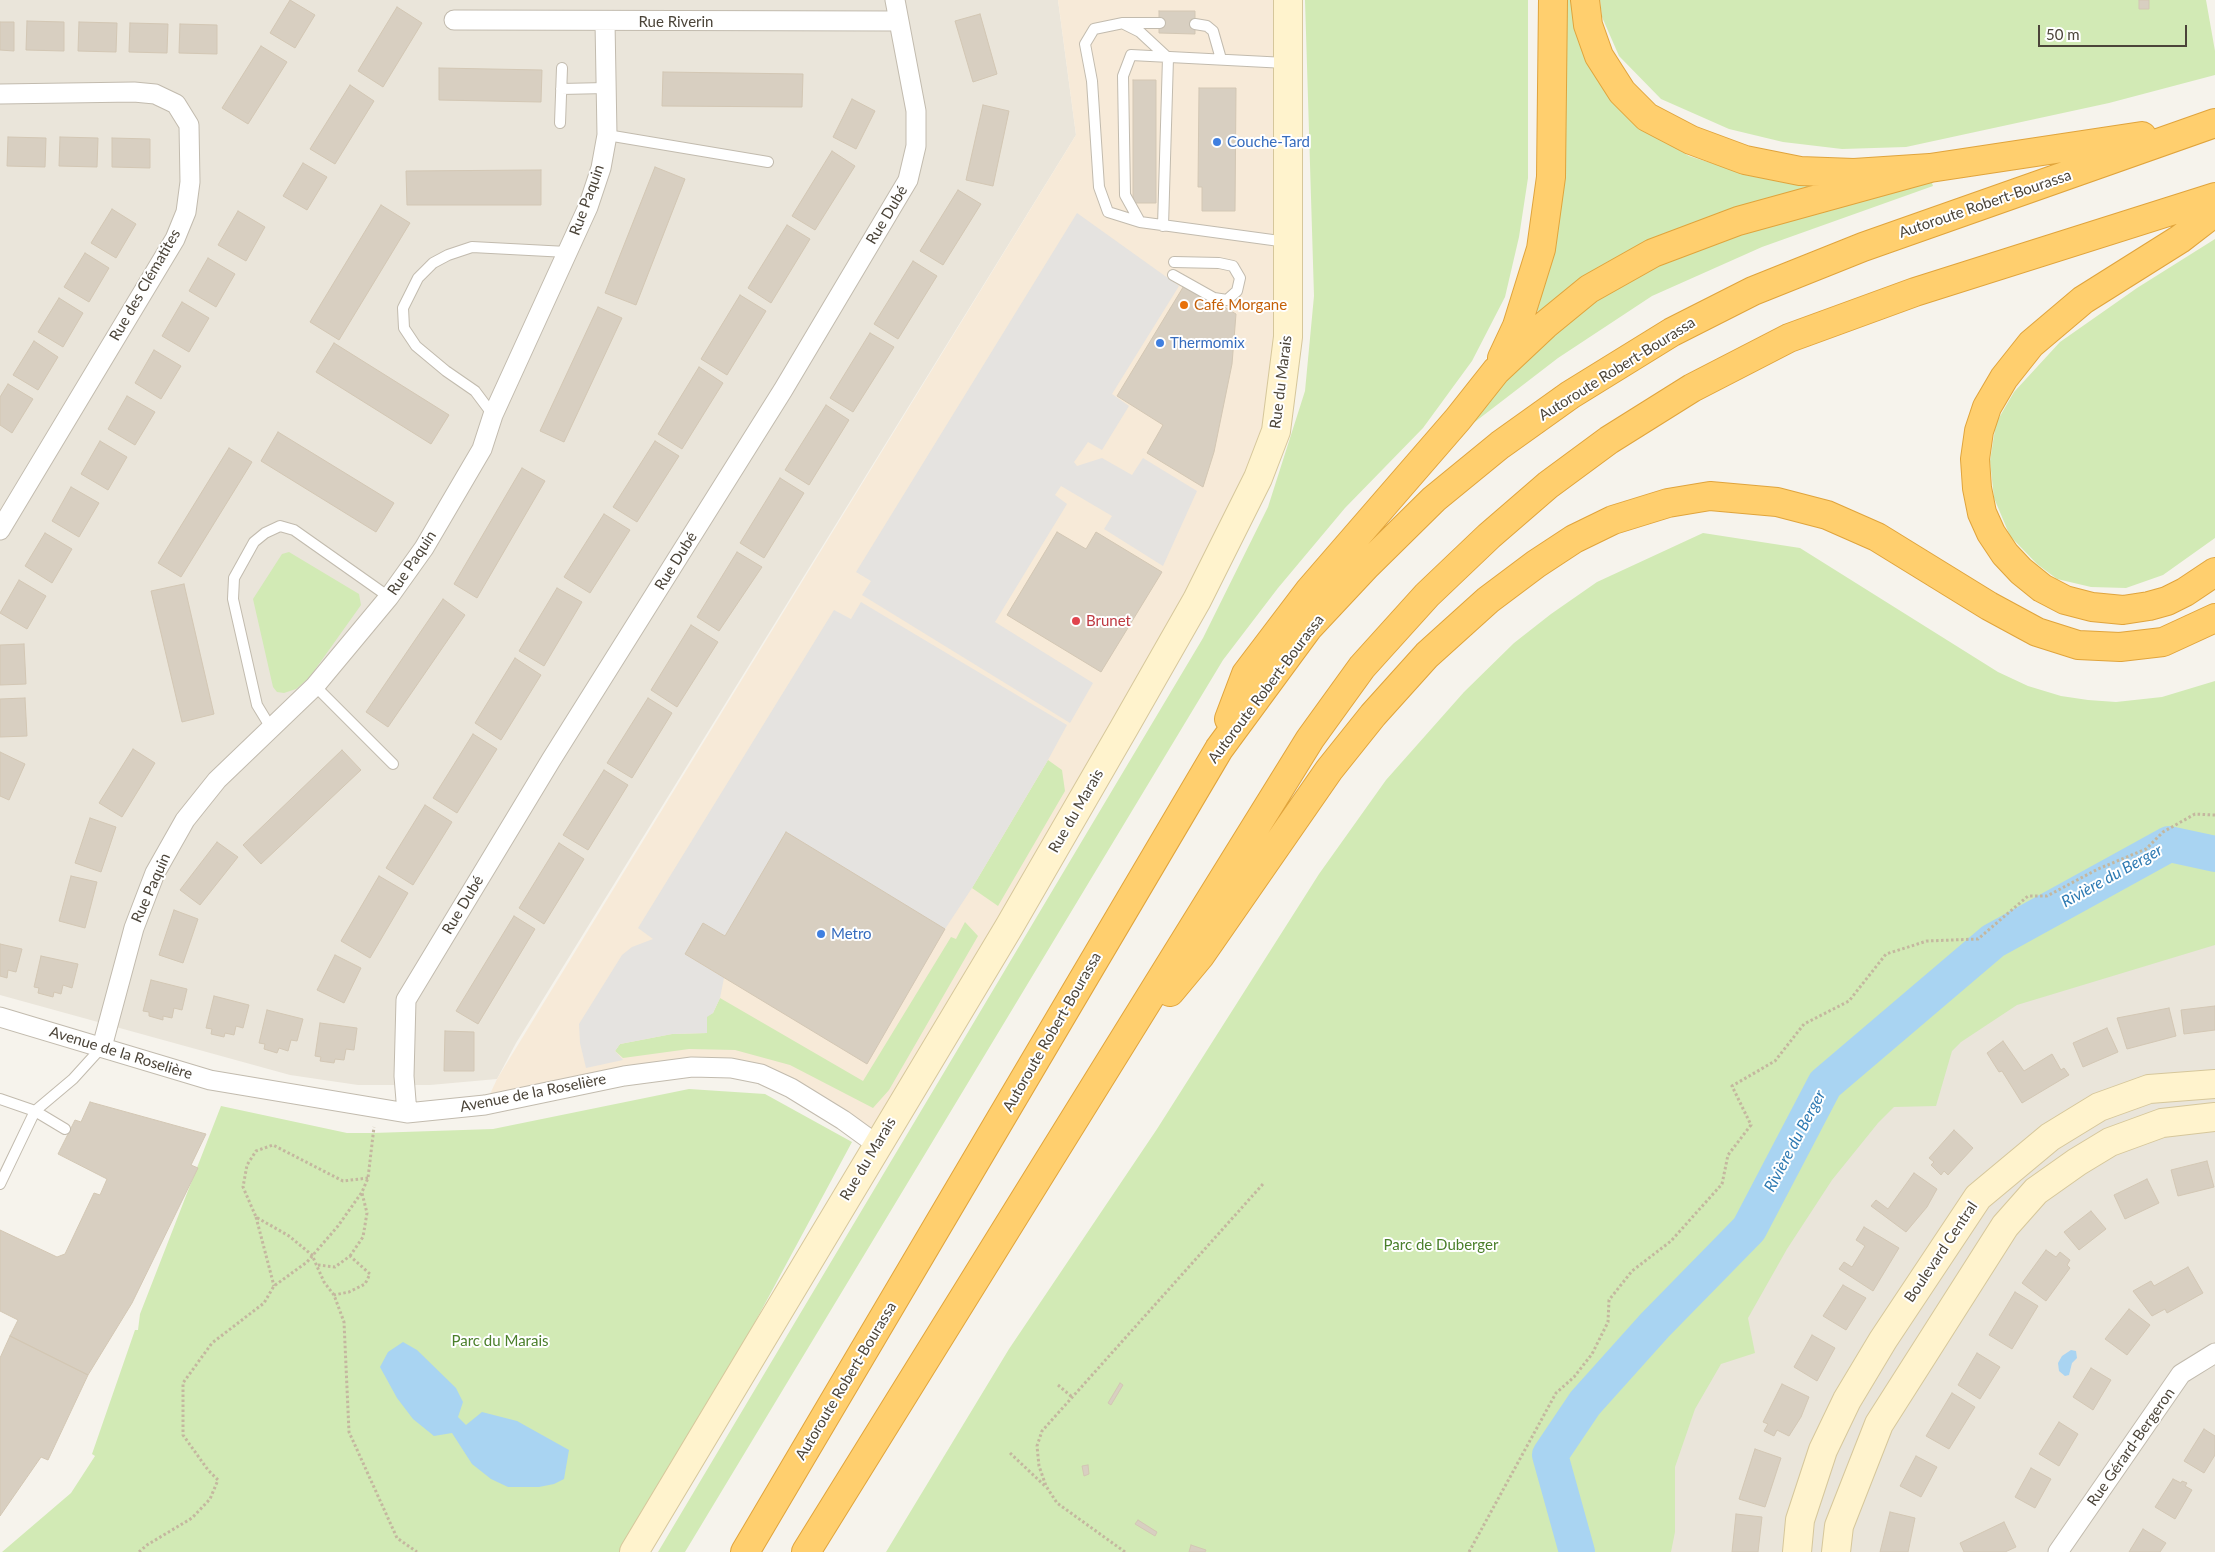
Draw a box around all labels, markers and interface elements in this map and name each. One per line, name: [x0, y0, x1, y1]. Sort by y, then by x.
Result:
street label: Rue Riverin: [639, 13, 713, 31]
scale bar: [2040, 15, 2189, 47]
text: 50 m: [2046, 25, 2080, 43]
place label: Couche-Tard: [1227, 133, 1310, 151]
marker: Couche-Tard: [1211, 136, 1223, 148]
street label: Rue Paquin: [566, 162, 608, 238]
street label: Autoroute Robert-Bourassa: [1896, 166, 2074, 242]
street label: Rue Dubé: [862, 182, 912, 248]
street label: Rue des Clématites: [106, 226, 184, 344]
place label: Café Morgane: [1194, 296, 1287, 314]
marker: Café Morgane: [1178, 299, 1190, 311]
street label: Autoroute Robert-Bourassa: [1535, 313, 1699, 425]
place label: Thermomix: [1170, 334, 1245, 352]
street label: Rue du Marais: [1266, 334, 1296, 430]
marker: Thermomix: [1154, 337, 1166, 349]
street label: Rue Paquin: [384, 527, 440, 599]
street label: Rue Dubé: [651, 529, 701, 593]
street label: Autoroute Robert-Bourassa: [1204, 611, 1328, 767]
place label: Brunet: [1086, 612, 1131, 630]
marker: Brunet: [1070, 615, 1082, 627]
street label: Rue du Marais: [1045, 766, 1107, 856]
water label: Rivière du Berger: [2058, 840, 2166, 912]
street label: Rue Paquin: [128, 850, 174, 926]
street label: Rue Dubé: [438, 872, 488, 938]
place label: Metro: [831, 925, 872, 943]
marker: Metro: [815, 928, 827, 940]
street label: Autoroute Robert-Bourassa: [999, 949, 1105, 1115]
street label: Avenue de la Roselière: [47, 1023, 195, 1083]
street label: Avenue de la Roselière: [458, 1070, 608, 1116]
water label: Rivière du Berger: [1760, 1087, 1830, 1195]
street label: Rue du Marais: [836, 1114, 900, 1204]
street label: Boulevard Central: [1901, 1198, 1981, 1306]
park label: Parc de Duberger: [1384, 1236, 1498, 1254]
street label: Autoroute Robert-Bourassa: [792, 1299, 900, 1463]
park label: Parc du Marais: [451, 1332, 549, 1350]
street label: Rue Gérard-Bergeron: [2083, 1384, 2179, 1510]

